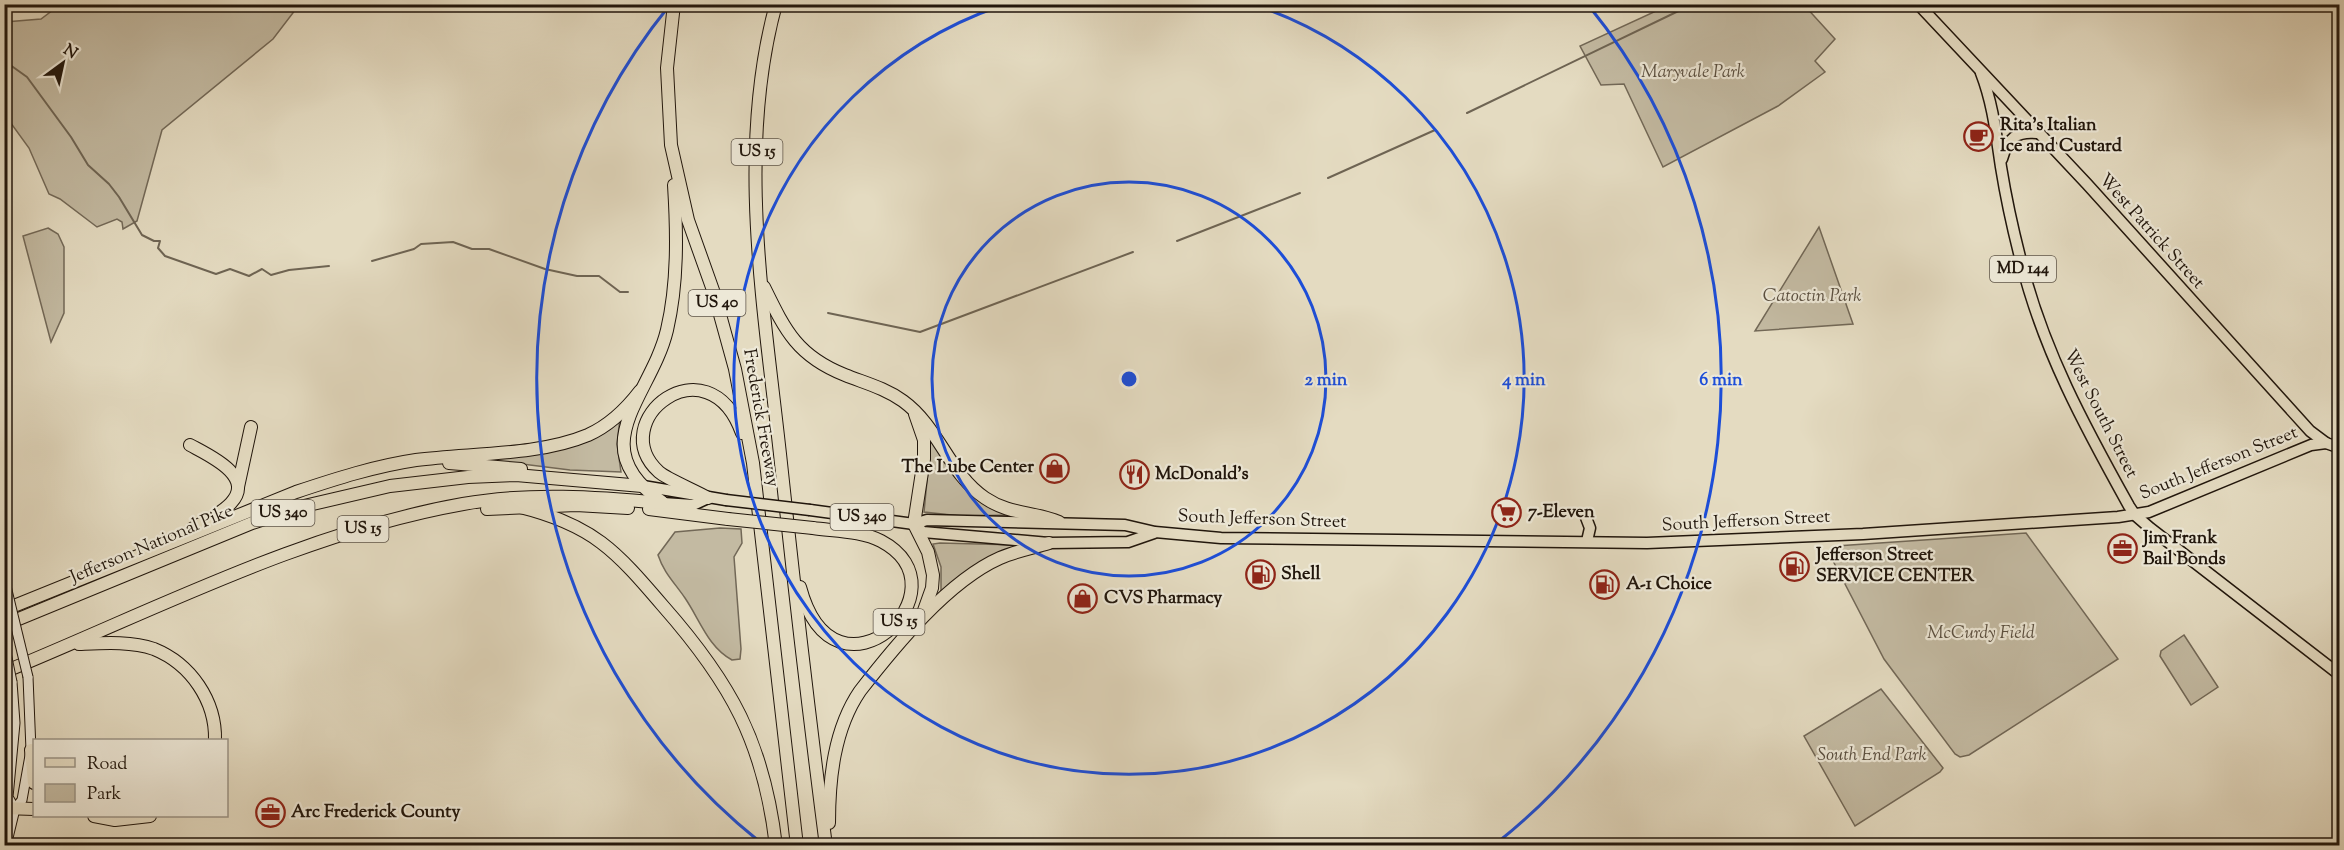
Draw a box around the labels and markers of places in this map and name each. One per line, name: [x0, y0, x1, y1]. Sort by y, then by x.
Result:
place label: Rita's Italian Ice and Custard: [2000, 113, 2123, 160]
cafe icon: Rita's Italian Ice and Custard: [1963, 120, 1995, 152]
centre of rings: [1119, 369, 1139, 389]
shop icon: The Lube Center: [1039, 452, 1071, 484]
place label: The Lube Center: [901, 455, 1034, 481]
restaurant icon: McDonald's: [1118, 459, 1150, 491]
place label: McDonald's: [1155, 462, 1249, 488]
supermarket icon: 7-Eleven: [1491, 497, 1523, 529]
place label: 7-Eleven: [1528, 500, 1595, 526]
place label: Jim Frank Bail Bonds: [2141, 526, 2226, 573]
office icon: Jim Frank Bail Bonds: [2106, 533, 2138, 565]
place label: Jefferson Street SERVICE CENTER: [1814, 543, 1975, 590]
fuel station icon: Jefferson Street SERVICE CENTER: [1779, 550, 1811, 582]
fuel station icon: Shell: [1244, 559, 1276, 591]
place label: Shell: [1281, 562, 1321, 588]
fuel station icon: A-1 Choice: [1589, 569, 1621, 601]
place label: A-1 Choice: [1626, 572, 1713, 598]
shop icon: CVS Pharmacy: [1067, 583, 1099, 615]
place label: CVS Pharmacy: [1104, 586, 1222, 612]
office icon: Arc Frederick County: [254, 797, 286, 829]
place label: Arc Frederick County: [291, 800, 460, 826]

